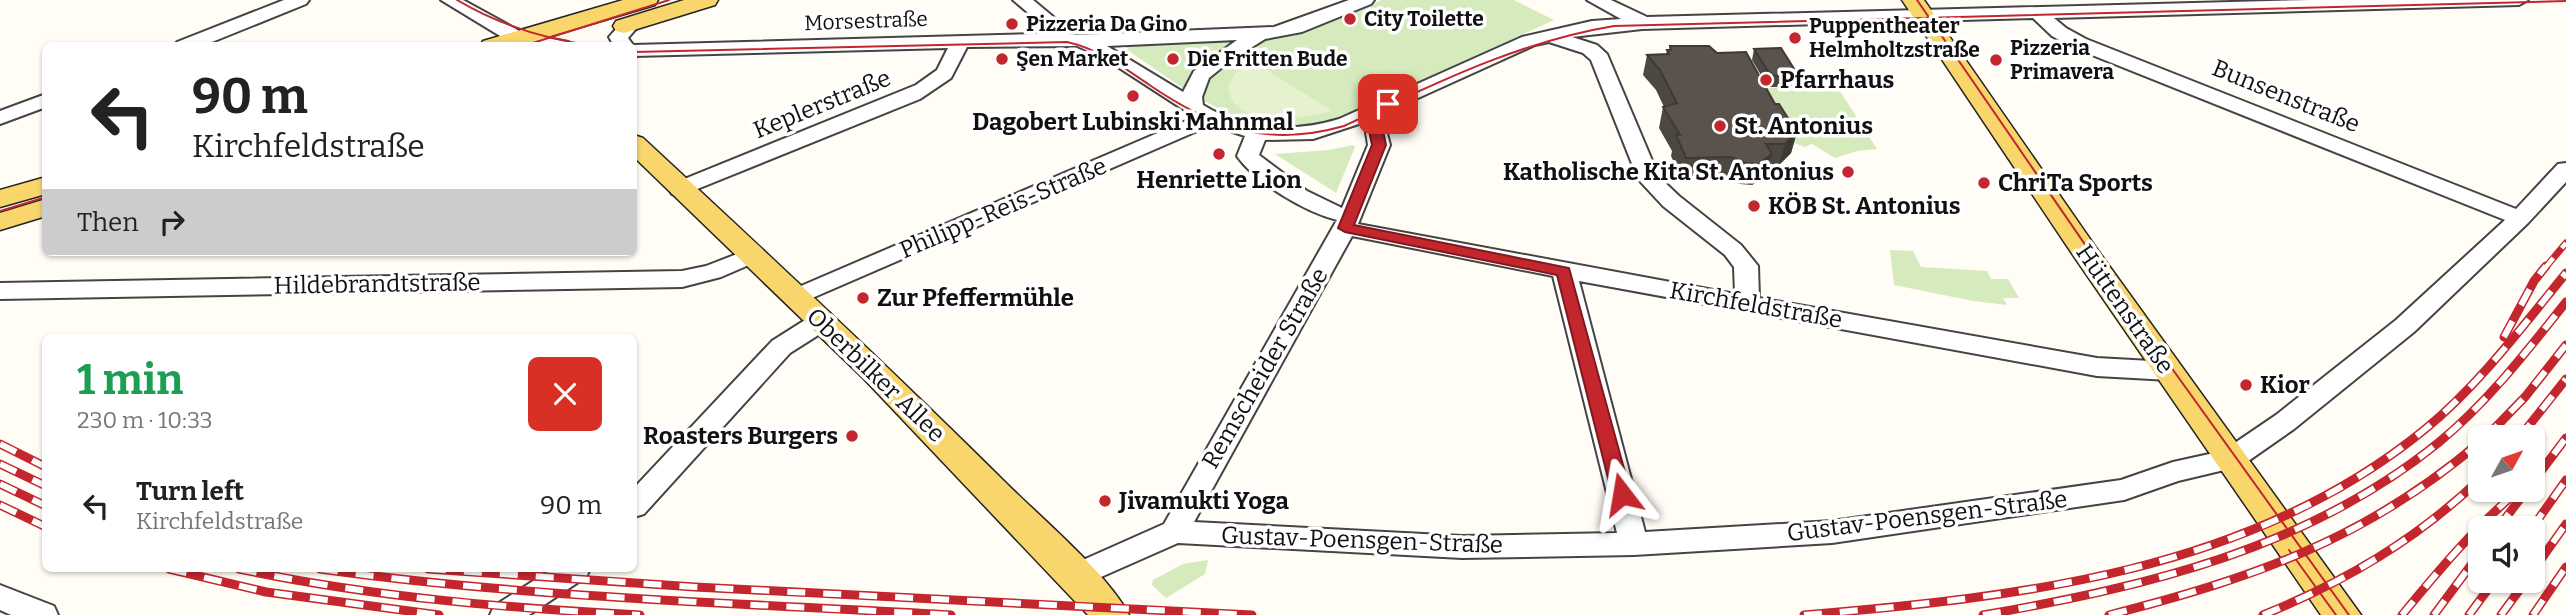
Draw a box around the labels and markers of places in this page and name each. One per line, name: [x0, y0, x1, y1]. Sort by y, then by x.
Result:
place label: City Toilette: [1364, 6, 1484, 32]
place label: Pizzeria Da Gino: [1026, 11, 1187, 37]
marker: City Toilette: [1342, 11, 1358, 27]
place label: Puppentheater Helmholtzstraße: [1809, 13, 1980, 63]
marker: Pizzeria Da Gino: [1004, 16, 1020, 32]
marker: Puppentheater Helmholtzstraße: [1787, 30, 1803, 46]
place label: Pizzeria Primavera: [2010, 35, 2114, 85]
place label: Şen Market: [1016, 46, 1129, 72]
place label: Die Fritten Bude: [1187, 46, 1348, 72]
marker: Şen Market: [994, 51, 1010, 67]
marker: Die Fritten Bude: [1165, 51, 1181, 67]
marker: Pizzeria Primavera: [1988, 52, 2004, 68]
place label: Pfarrhaus: [1780, 66, 1895, 94]
marker: Pfarrhaus: [1758, 72, 1774, 88]
pin: [1358, 74, 1418, 134]
marker: Dagobert Lubinski Mahnmal: [1125, 88, 1141, 104]
place label: Dagobert Lubinski Mahnmal: [972, 108, 1294, 136]
place label: St. Antonius: [1734, 112, 1873, 140]
marker: St. Antonius: [1712, 118, 1728, 134]
marker: Henriette Lion: [1211, 146, 1227, 162]
place label: Katholische Kita St. Antonius: [1503, 158, 1834, 186]
marker: Katholische Kita St. Antonius: [1840, 164, 1856, 180]
place label: Henriette Lion: [1136, 166, 1302, 194]
place label: ChriTa Sports: [1998, 169, 2153, 197]
marker: ChriTa Sports: [1976, 175, 1992, 191]
place label: KÖB St. Antonius: [1768, 192, 1961, 220]
marker: KÖB St. Antonius: [1746, 198, 1762, 214]
place label: Zur Pfeffermühle: [877, 284, 1074, 312]
marker: Zur Pfeffermühle: [855, 290, 871, 306]
place label: Kior: [2260, 371, 2310, 399]
marker: Kior: [2238, 377, 2254, 393]
place label: Roasters Burgers: [643, 422, 838, 450]
marker: Roasters Burgers: [844, 428, 860, 444]
place label: Jivamukti Yoga: [1117, 487, 1289, 515]
marker: Jivamukti Yoga: [1097, 493, 1113, 509]

